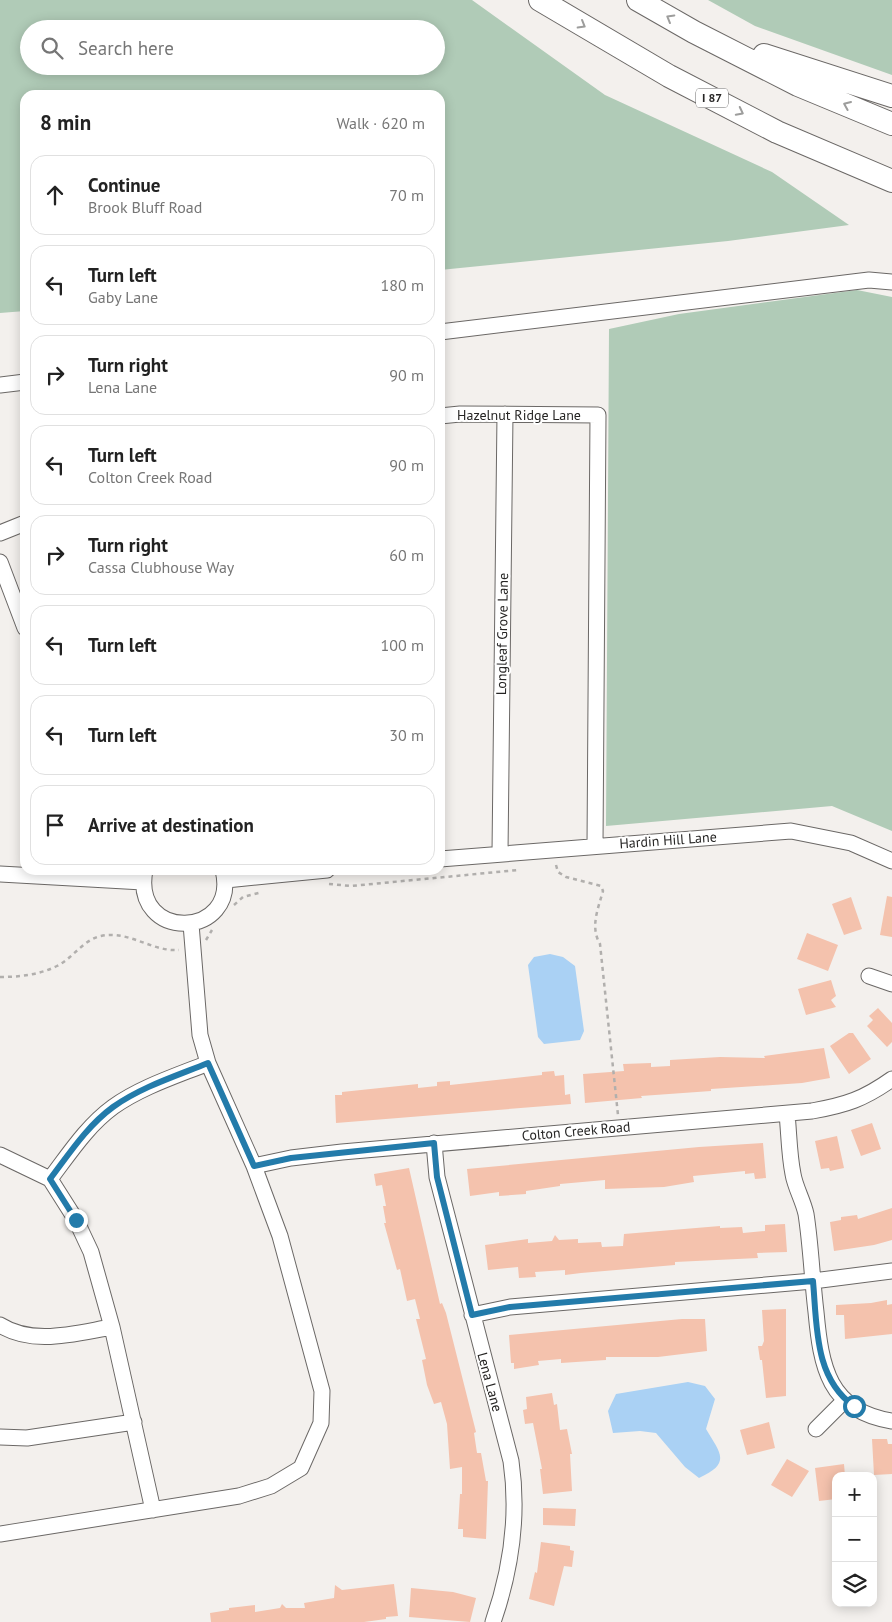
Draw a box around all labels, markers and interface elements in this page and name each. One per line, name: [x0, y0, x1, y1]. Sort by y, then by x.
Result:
one-way arrow: [666, 14, 675, 24]
one-way arrow: [576, 19, 585, 29]
search box: [20, 20, 445, 75]
icon: search: [38, 34, 66, 62]
text: Search here: [78, 36, 174, 60]
road number: I 87: [696, 89, 728, 108]
one-way arrow: [843, 101, 852, 111]
one-way arrow: [734, 106, 743, 116]
text: 8 min: [40, 109, 91, 136]
text: Walk · 620 m: [336, 113, 425, 133]
text: Continue: [88, 173, 160, 197]
icon: ahead: [41, 181, 69, 209]
text: 70 m: [389, 185, 424, 205]
text: Brook Bluff Road: [88, 197, 202, 217]
text: Turn left: [88, 263, 157, 287]
icon: left: [41, 271, 69, 299]
text: 180 m: [381, 275, 424, 295]
text: Gaby Lane: [88, 287, 158, 307]
text: Turn right: [88, 353, 168, 377]
icon: right: [41, 361, 69, 389]
text: 90 m: [389, 365, 424, 385]
text: Lena Lane: [88, 377, 157, 397]
street label: Hazelnut Ridge Lane: [457, 406, 581, 424]
text: Turn left: [88, 443, 157, 467]
icon: left: [41, 451, 69, 479]
text: 90 m: [389, 455, 424, 475]
text: Colton Creek Road: [88, 467, 212, 487]
text: Turn right: [88, 533, 168, 557]
icon: right: [41, 541, 69, 569]
text: 60 m: [389, 545, 424, 565]
text: Cassa Clubhouse Way: [88, 557, 234, 577]
street label: Longleaf Grove Lane: [492, 573, 512, 695]
icon: left: [41, 631, 69, 659]
text: Turn left: [88, 633, 157, 657]
text: 100 m: [381, 635, 424, 655]
icon: left: [41, 721, 69, 749]
text: Turn left: [88, 723, 157, 747]
text: 30 m: [389, 725, 424, 745]
icon: arrive: [41, 811, 69, 839]
text: Arrive at destination: [88, 813, 254, 837]
street label: Hardin Hill Lane: [619, 828, 717, 852]
street label: Colton Creek Road: [521, 1117, 631, 1145]
route end: [65, 1209, 88, 1232]
street label: Lena Lane: [473, 1350, 507, 1414]
route start: [843, 1395, 866, 1418]
map controls: [832, 1472, 877, 1607]
button: +: [832, 1472, 877, 1517]
button: −: [832, 1517, 877, 1562]
button: layers: [832, 1562, 877, 1607]

